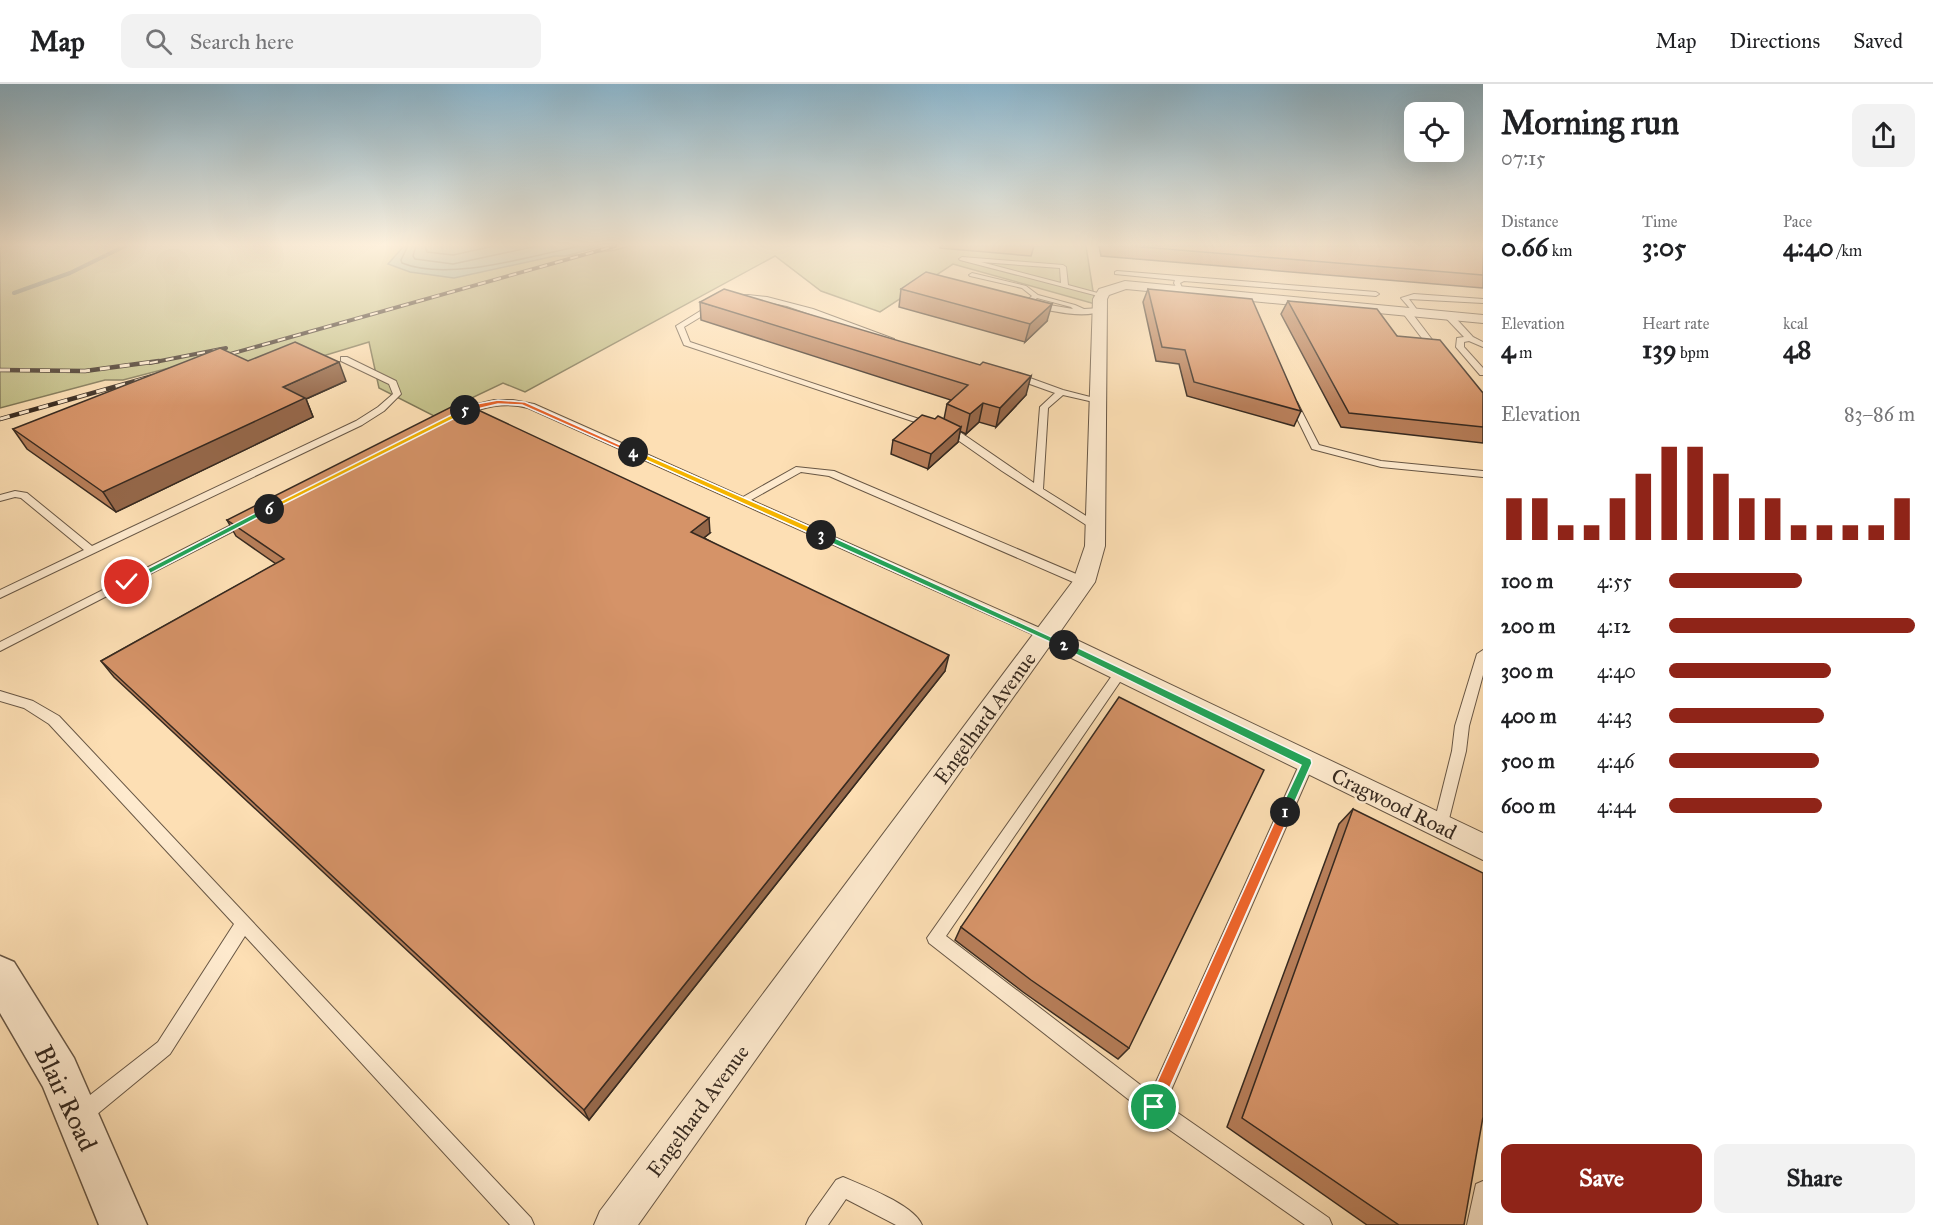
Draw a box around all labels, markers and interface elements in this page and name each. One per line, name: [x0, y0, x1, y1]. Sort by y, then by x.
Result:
search box: [121, 14, 541, 68]
text: Map: [30, 24, 85, 59]
icon: search: [142, 25, 175, 58]
text: Search here: [190, 28, 294, 55]
text: Map: [1656, 28, 1697, 54]
text: Directions: [1730, 28, 1820, 54]
text: Saved: [1853, 28, 1903, 54]
map controls: [1404, 102, 1464, 162]
button: locate: [1404, 102, 1464, 162]
text: Morning run: [1501, 103, 1679, 143]
button: share: [1852, 104, 1915, 167]
text: 07:15: [1501, 146, 1545, 170]
text: Distance: [1501, 212, 1558, 231]
text: Time: [1642, 212, 1677, 231]
text: Pace: [1783, 212, 1812, 231]
text: 0.66: [1501, 231, 1548, 263]
text: 3:05: [1642, 231, 1686, 263]
text: 4:40: [1783, 231, 1834, 263]
text: km: [1548, 241, 1573, 260]
text: /km: [1834, 241, 1862, 260]
text: Elevation: [1501, 314, 1565, 333]
text: Heart rate: [1642, 314, 1709, 333]
text: kcal: [1783, 314, 1808, 333]
text: 4: [1501, 333, 1516, 365]
text: 139: [1642, 333, 1677, 365]
text: 48: [1783, 333, 1811, 365]
text: m: [1516, 343, 1532, 362]
text: bpm: [1677, 343, 1709, 362]
pin: 5: [450, 395, 480, 425]
text: 5: [461, 400, 469, 419]
text: Elevation: [1501, 402, 1580, 426]
text: 83–86 m: [1844, 402, 1915, 426]
pin: 4: [618, 437, 648, 467]
text: 4: [629, 442, 637, 461]
pin: 6: [254, 494, 284, 524]
text: 6: [265, 499, 273, 518]
pin: 3: [806, 520, 836, 550]
text: 3: [818, 525, 824, 544]
pin: [101, 556, 152, 607]
icon: check: [110, 565, 143, 598]
text: 100 m: [1501, 569, 1553, 593]
text: 4:55: [1597, 569, 1632, 593]
text: 200 m: [1501, 614, 1555, 638]
text: 4:12: [1597, 614, 1631, 638]
pin: 2: [1049, 630, 1079, 660]
text: 2: [1060, 635, 1068, 654]
street label: Engelhard Avenue: [928, 647, 1042, 789]
text: 300 m: [1501, 659, 1553, 683]
text: 4:40: [1597, 659, 1636, 683]
text: 400 m: [1501, 704, 1557, 728]
text: 4:43: [1597, 704, 1632, 728]
text: 500 m: [1501, 749, 1555, 773]
text: 4:46: [1597, 749, 1635, 773]
street label: Cragwood Road: [1327, 762, 1461, 846]
text: 600 m: [1501, 794, 1556, 818]
text: 4:44: [1597, 794, 1635, 818]
pin: 1: [1270, 797, 1300, 827]
text: 1: [1282, 802, 1288, 821]
street label: Blair Road: [28, 1040, 104, 1156]
street label: Engelhard Avenue: [641, 1040, 755, 1182]
pin: [1128, 1081, 1179, 1132]
icon: arrive: [1137, 1090, 1170, 1123]
button: Save: [1501, 1144, 1702, 1213]
button: Share: [1714, 1144, 1915, 1213]

